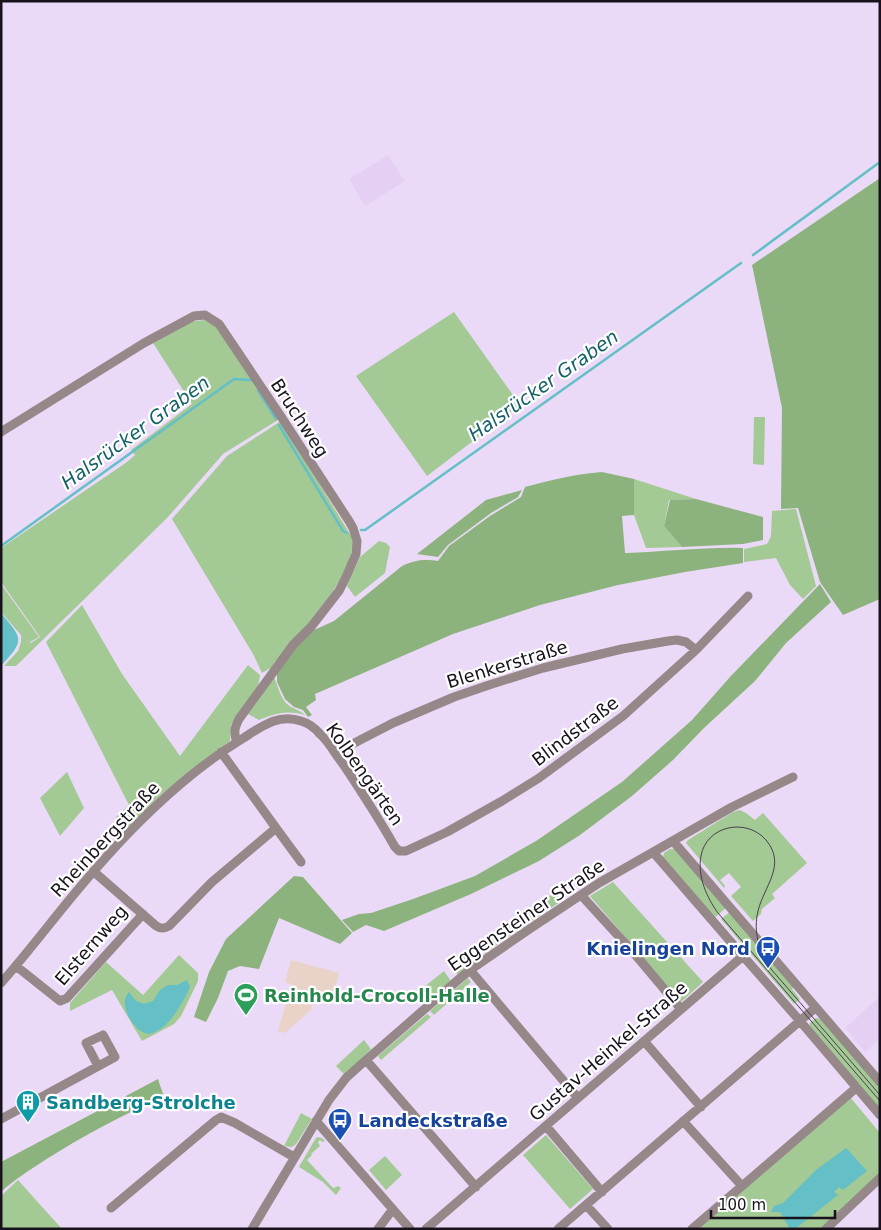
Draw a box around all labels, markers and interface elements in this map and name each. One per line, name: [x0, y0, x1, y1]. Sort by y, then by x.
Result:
water label: Halsrücker Graben: [464, 325, 622, 445]
water label: Halsrücker Graben: [57, 371, 213, 493]
street label: Bruchweg: [267, 375, 333, 461]
street label: Blenkerstraße: [444, 636, 570, 692]
street label: Blindstraße: [528, 692, 622, 770]
street label: Kolbengärten: [322, 719, 408, 829]
street label: Rheinbergstraße: [46, 777, 164, 901]
street label: Eggensteiner Straße: [444, 855, 608, 975]
street label: Elsternweg: [50, 901, 132, 989]
bus stop icon: Knielingen Nord: [755, 935, 781, 969]
place label: Knielingen Nord: [586, 938, 750, 959]
street label: Gustav-Heinkel-Straße: [525, 977, 691, 1125]
sports icon: Reinhold-Crocoll-Halle: [233, 982, 259, 1016]
place label: Reinhold-Crocoll-Halle: [264, 985, 490, 1006]
building icon: Sandberg-Strolche: [15, 1089, 41, 1123]
place label: Sandberg-Strolche: [46, 1092, 236, 1113]
bus stop icon: Landeckstraße: [327, 1107, 353, 1141]
place label: Landeckstraße: [358, 1110, 508, 1131]
scale bar: [711, 1188, 835, 1220]
text: 100 m: [718, 1196, 766, 1214]

